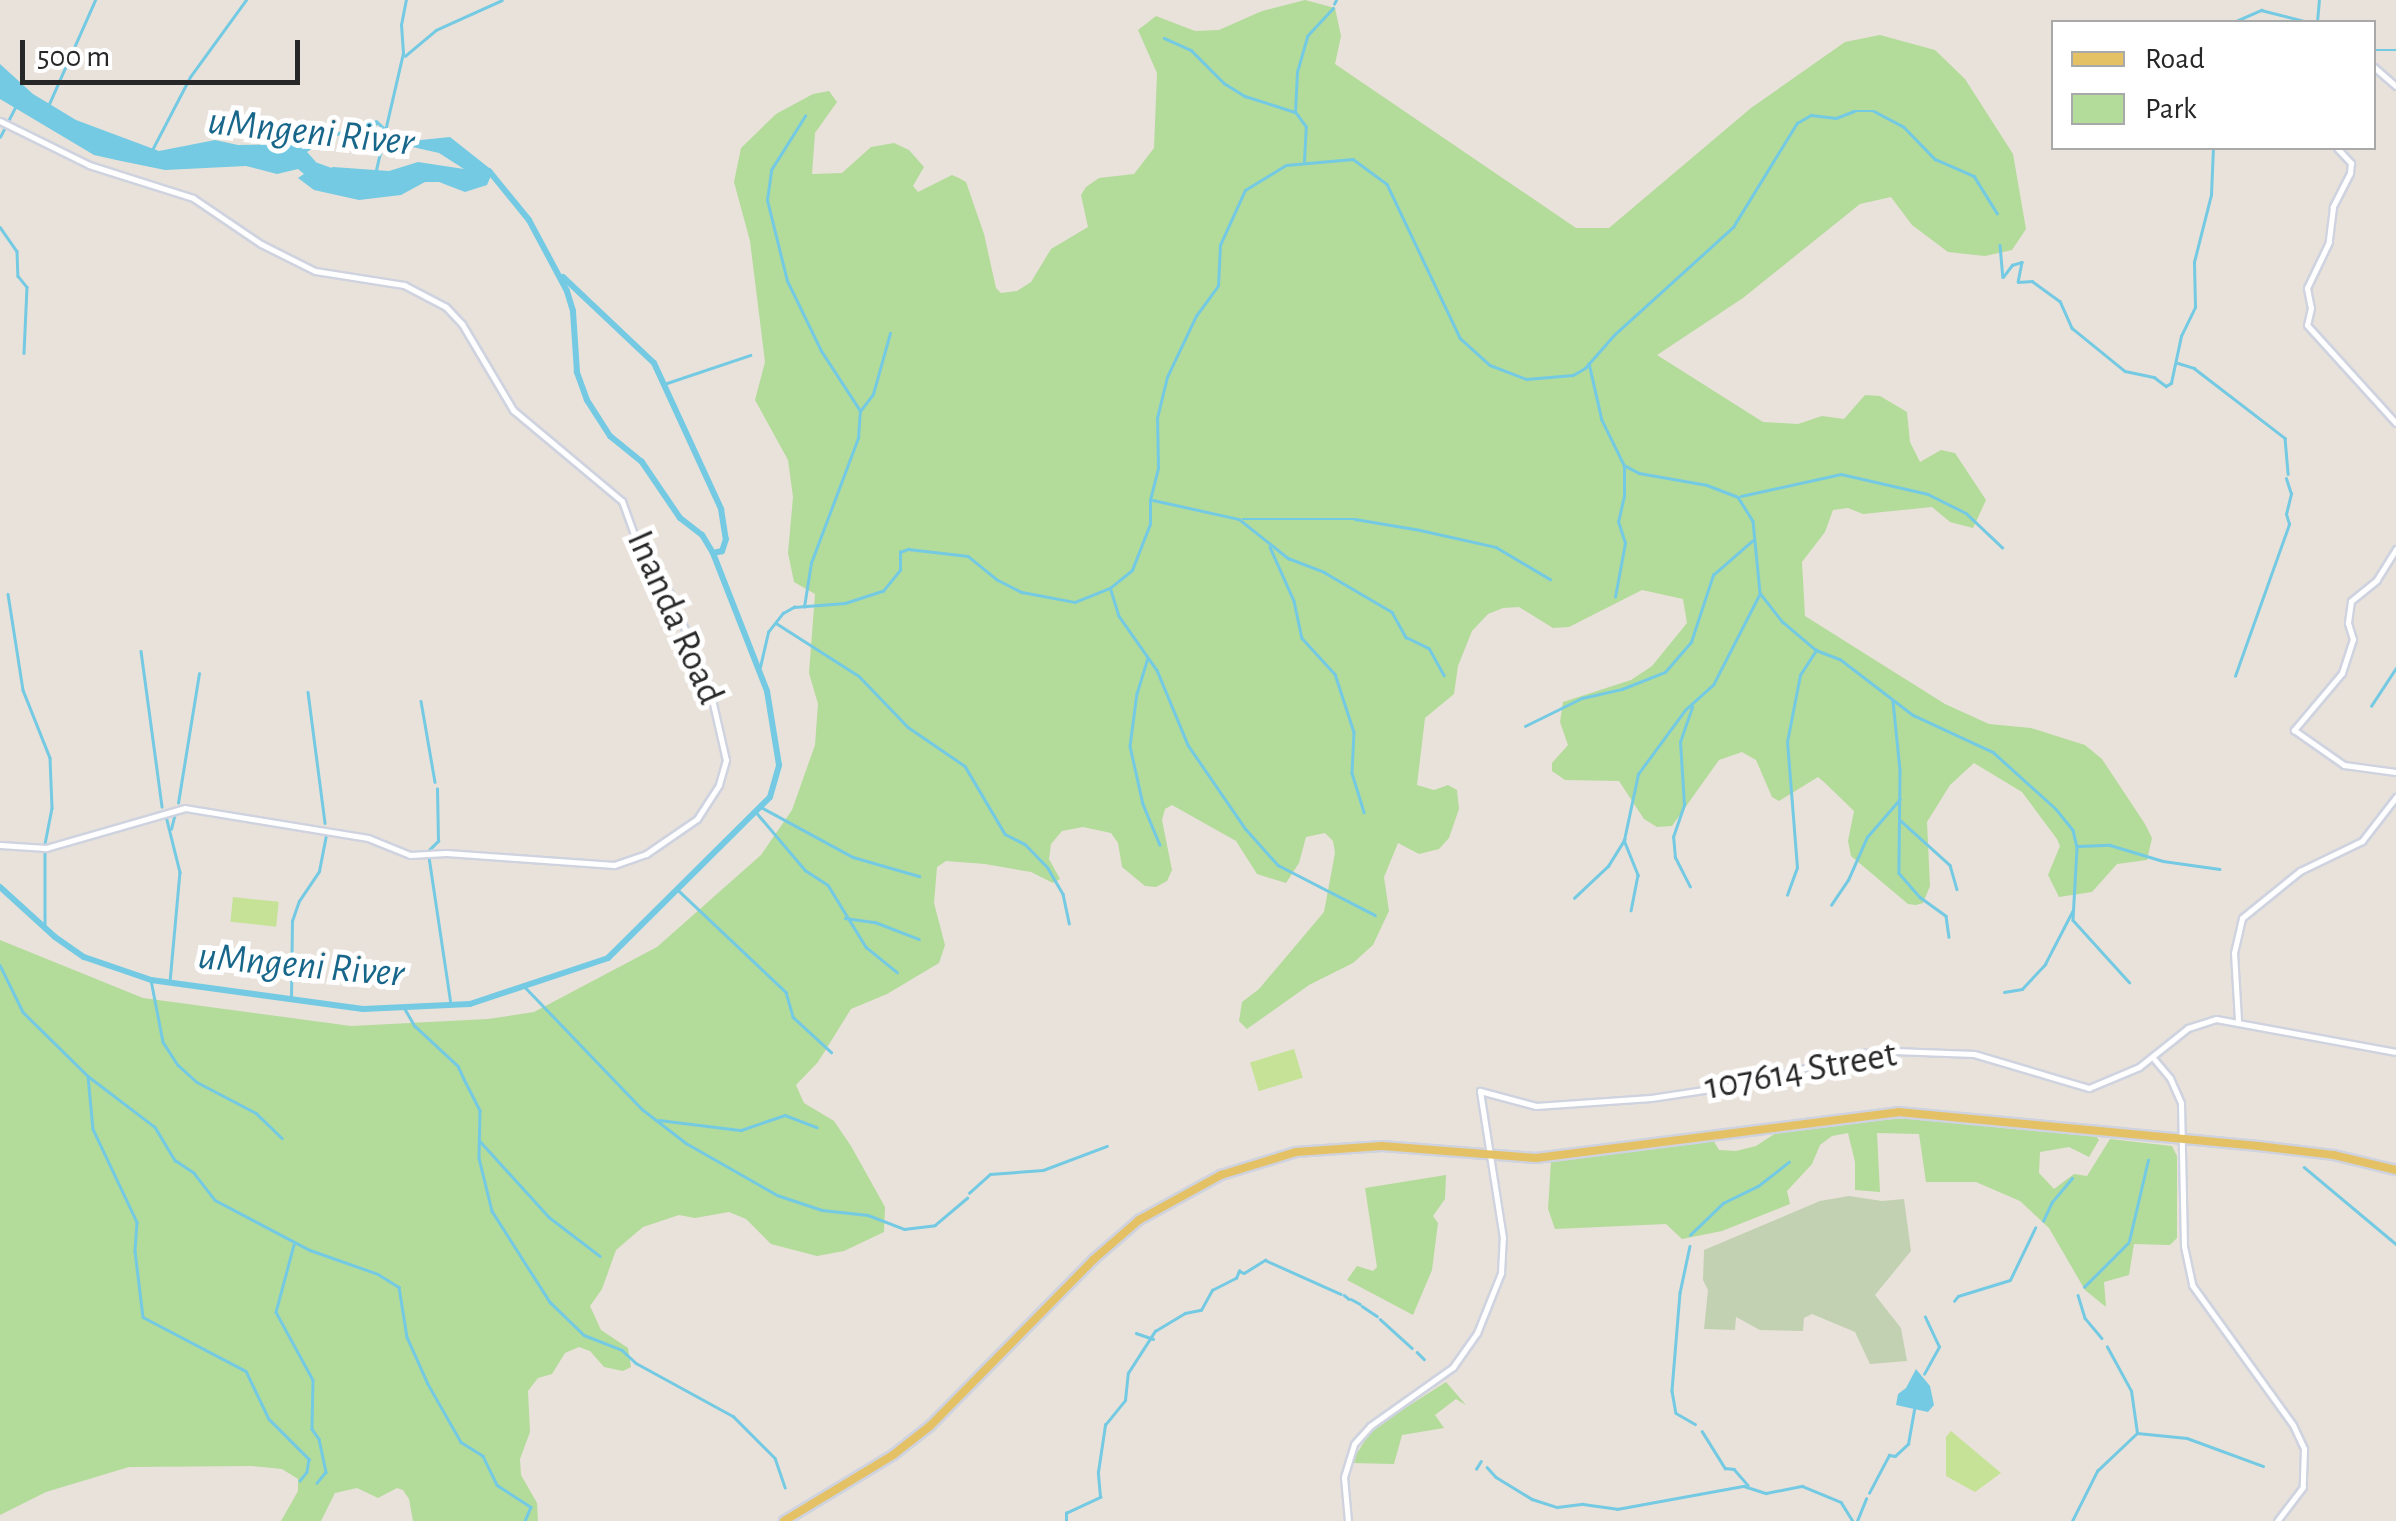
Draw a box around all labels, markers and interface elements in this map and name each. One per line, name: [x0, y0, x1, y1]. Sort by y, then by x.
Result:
scale bar: [25, 20, 305, 82]
legend: [2051, 20, 2376, 150]
text: 500 m: [37, 42, 110, 72]
text: Road: [2145, 44, 2205, 74]
text: Park: [2145, 94, 2197, 124]
water label: uMngeni River: [206, 97, 416, 167]
street label: Inanda Road: [615, 524, 733, 712]
water label: uMngeni River: [196, 932, 406, 998]
street label: 107614 Street: [1702, 1033, 1900, 1111]

